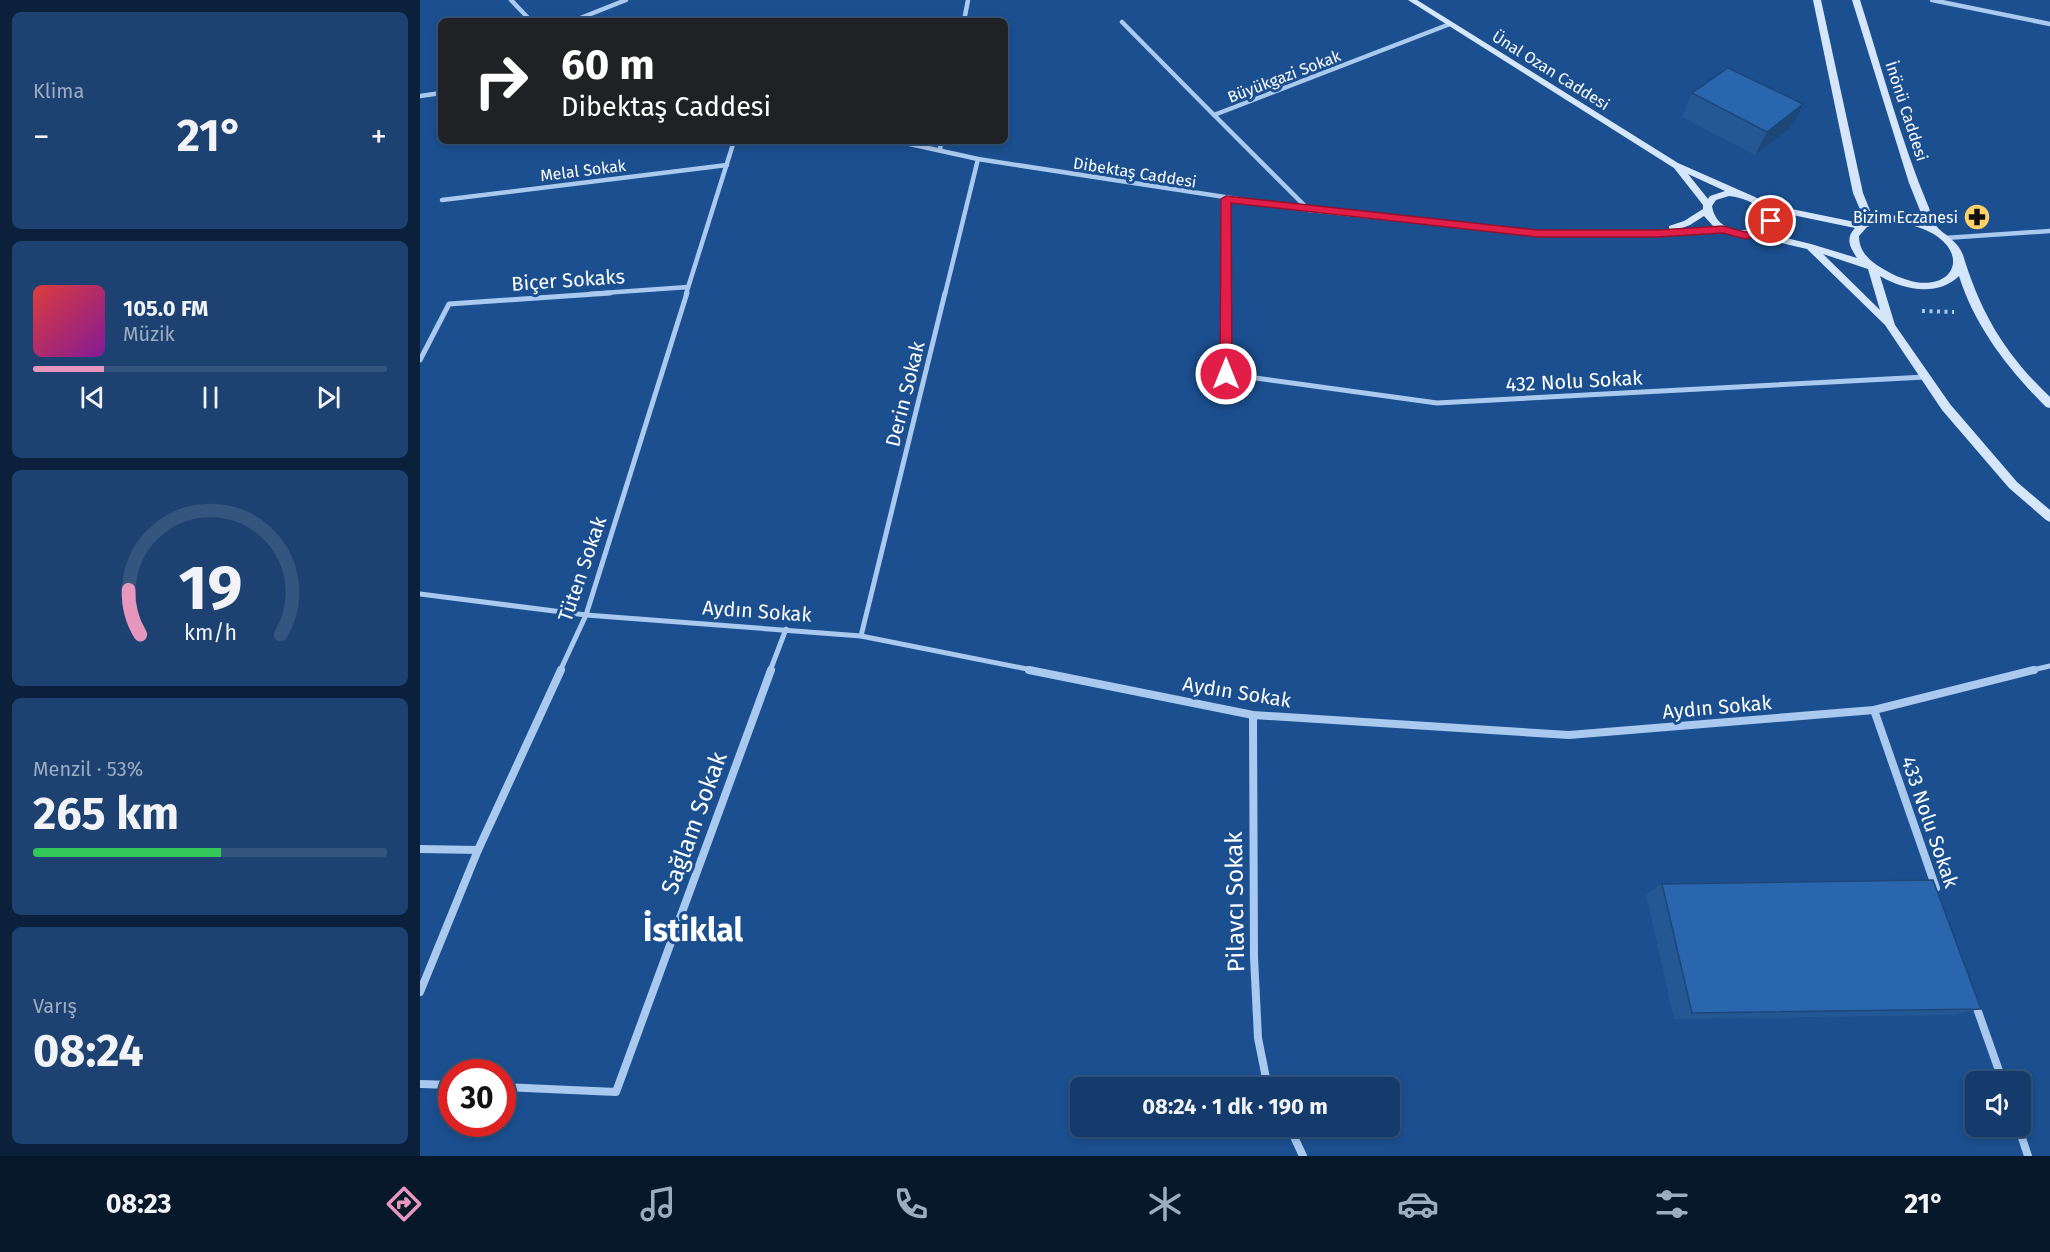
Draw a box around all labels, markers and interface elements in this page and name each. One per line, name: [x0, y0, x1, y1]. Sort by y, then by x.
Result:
street label: Ünal Ozan Caddesi: [1489, 27, 1613, 114]
text: 60 m: [561, 40, 655, 90]
icon: right: [462, 42, 540, 120]
street label: Büyükgazi Sokak: [1225, 46, 1344, 107]
street label: İnönü Caddesi: [1881, 59, 1933, 163]
text: Klima: [33, 79, 84, 103]
text: Dibektaş Caddesi: [561, 91, 771, 123]
text: 21°: [177, 109, 243, 163]
text: −: [33, 117, 50, 157]
text: +: [371, 117, 387, 157]
street label: Dibektaş Caddesi: [1072, 153, 1198, 193]
street label: Melal Sokak: [539, 156, 628, 185]
pin: [1745, 195, 1796, 246]
pharmacy icon: Bizim Eczanesi: [1962, 202, 1992, 232]
icon: arrive: [1754, 204, 1787, 237]
place label: Bizim Eczanesi: [1853, 208, 1958, 227]
street label: Biçer Sokaks: [510, 264, 626, 297]
text: 105.0 FM: [123, 295, 208, 322]
text: Müzik: [123, 322, 175, 346]
street label: Derin Sokak: [880, 338, 930, 449]
position arrow: [1194, 342, 1258, 406]
street label: 432 Nolu Sokak: [1505, 365, 1644, 397]
icon: previous: [76, 381, 109, 414]
icon: pause: [194, 381, 227, 414]
icon: next: [312, 381, 345, 414]
street label: Tüten Sokak: [553, 513, 611, 625]
text: 19: [178, 551, 242, 626]
street label: Aydın Sokak: [702, 595, 813, 627]
text: km/h: [183, 620, 237, 646]
street label: Aydın Sokak: [1181, 672, 1294, 713]
street label: Aydın Sokak: [1661, 690, 1773, 724]
street label: Sağlam Sokak: [655, 747, 733, 898]
street label: 433 Nolu Sokak: [1896, 753, 1964, 892]
text: Menzil · 53%: [33, 757, 143, 781]
text: 265 km: [33, 787, 179, 841]
street label: Pilavcı Sokak: [1220, 831, 1250, 973]
district label: İstiklal: [643, 910, 743, 949]
text: Varış: [33, 994, 77, 1018]
text: 08:24: [33, 1024, 144, 1078]
speed limit sign: 30: [438, 1059, 516, 1137]
map controls: [1965, 1071, 2031, 1137]
button: sound: [1965, 1071, 2031, 1137]
text: 08:24 · 1 dk · 190 m: [1142, 1093, 1328, 1120]
icon: directions: [383, 1183, 425, 1225]
icon: music: [637, 1183, 679, 1225]
icon: phone: [890, 1183, 932, 1225]
icon: climate: [1144, 1183, 1186, 1225]
icon: car: [1397, 1183, 1439, 1225]
icon: filters: [1651, 1183, 1693, 1225]
text: 08:23: [106, 1188, 172, 1220]
text: 21°: [1904, 1188, 1944, 1220]

